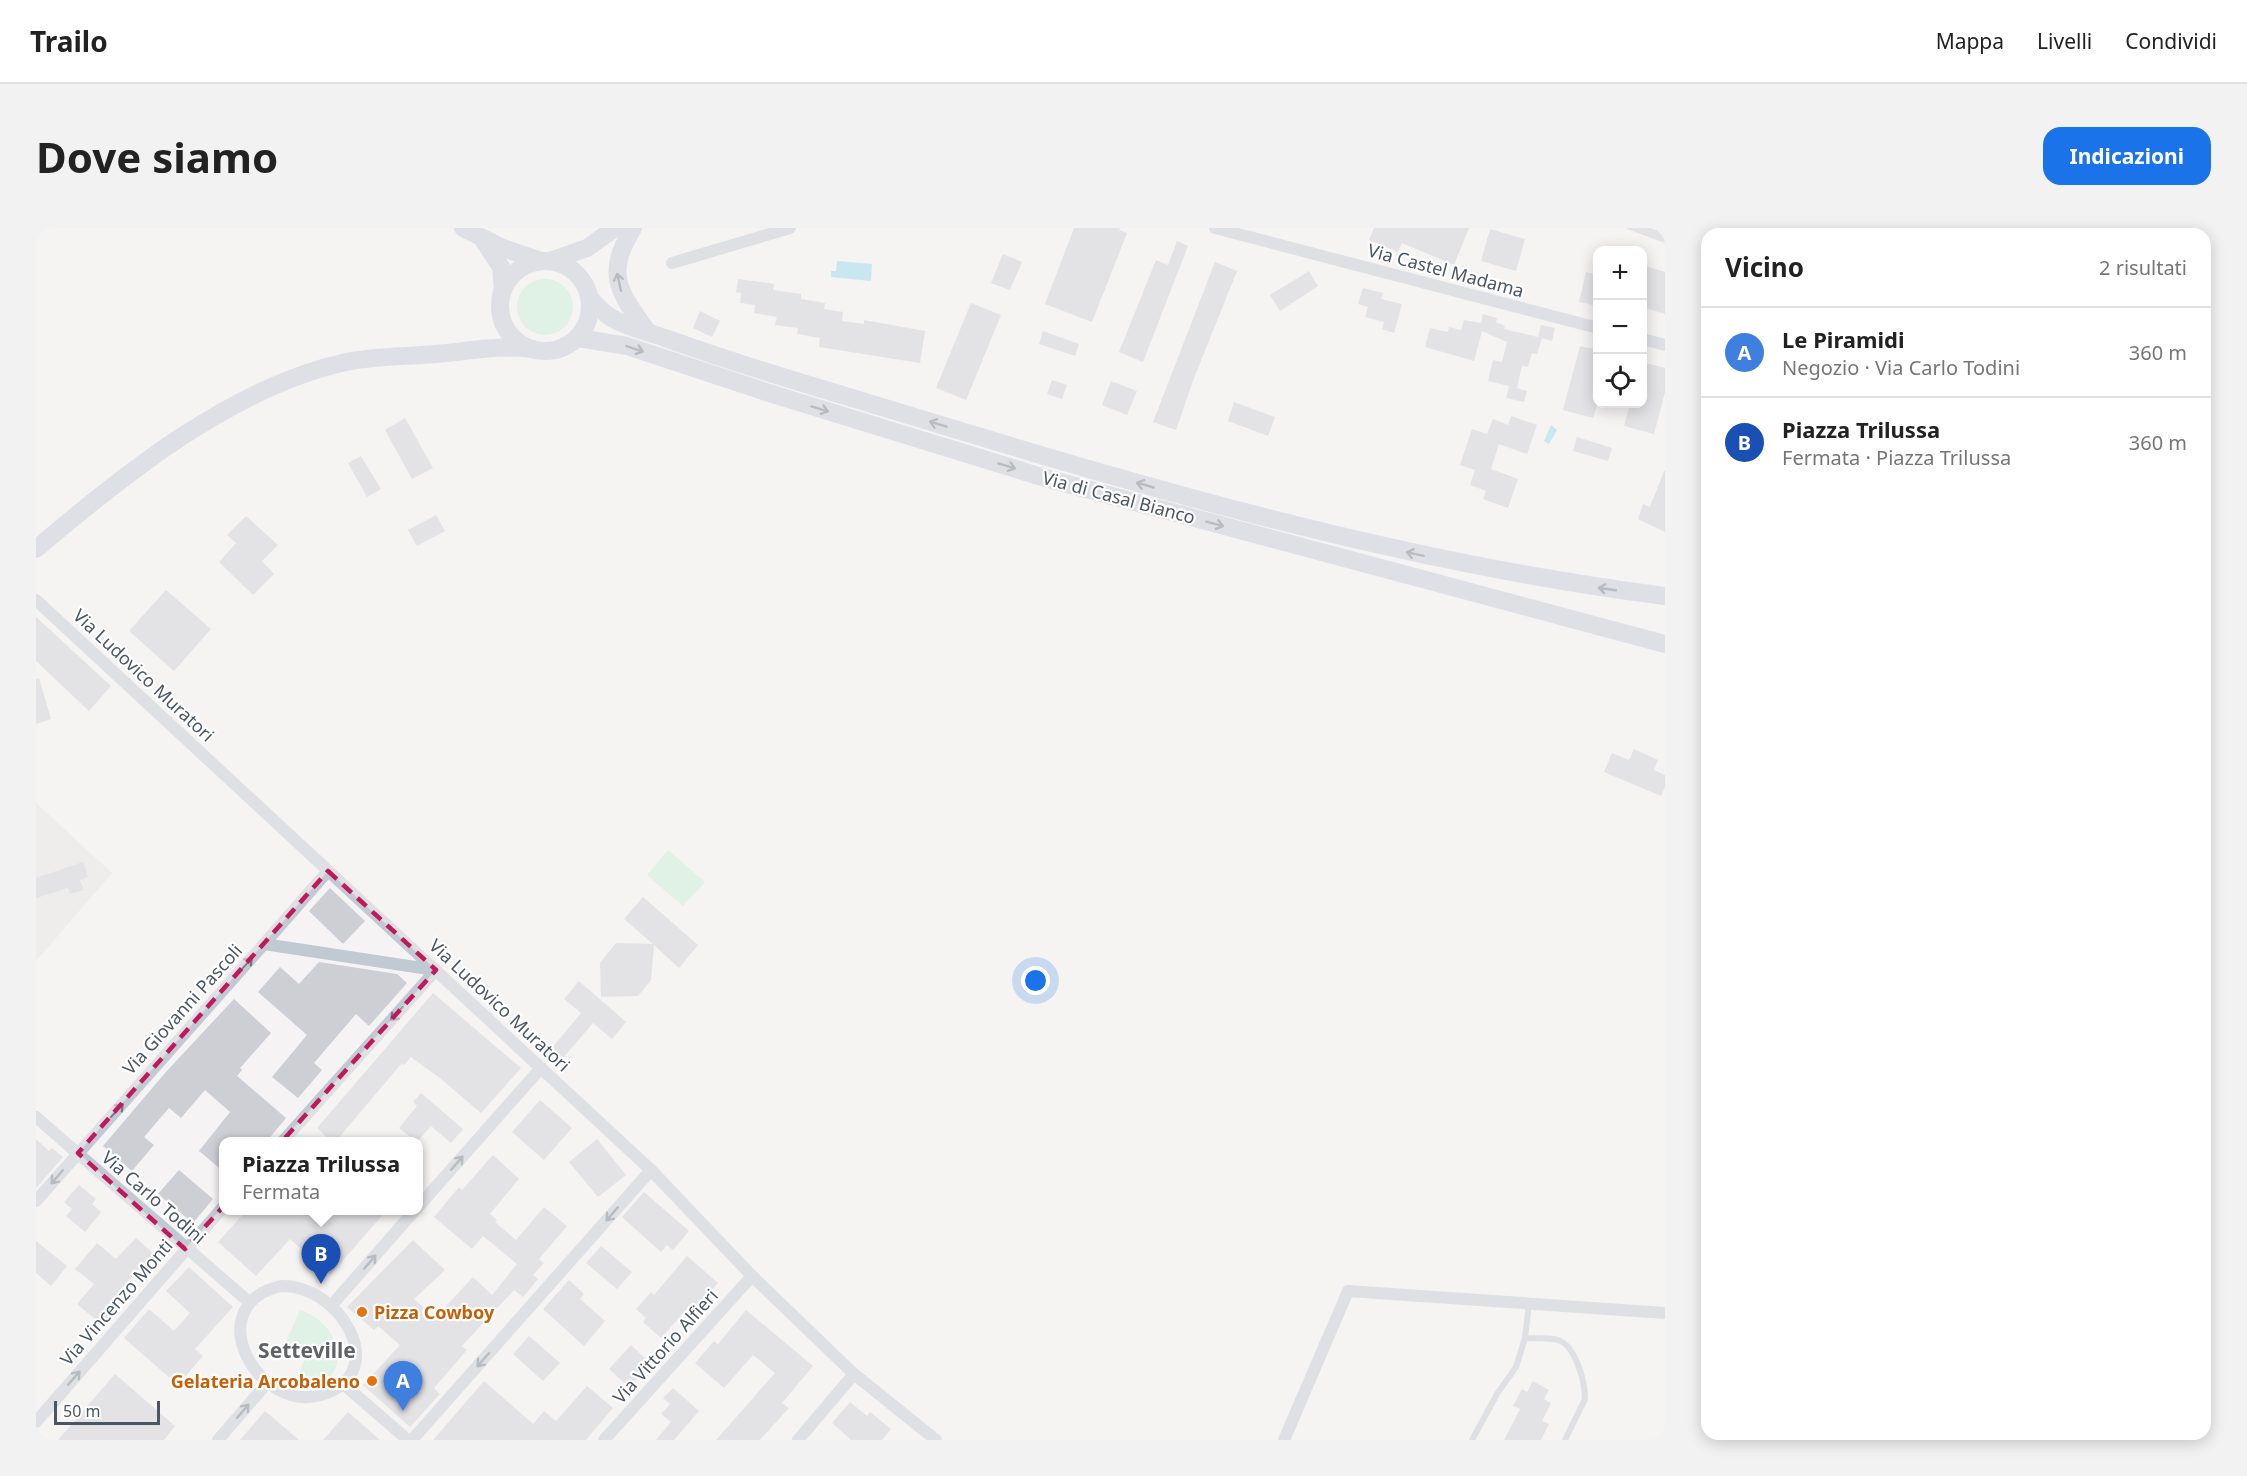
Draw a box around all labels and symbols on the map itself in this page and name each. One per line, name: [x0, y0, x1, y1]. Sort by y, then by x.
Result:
street label: Via Castel Madama: [1365, 238, 1527, 302]
one-way arrow: [612, 273, 624, 292]
one-way arrow: [625, 344, 644, 355]
one-way arrow: [811, 404, 830, 415]
one-way arrow: [929, 418, 948, 429]
one-way arrow: [997, 461, 1016, 472]
street label: Via di Casal Bianco: [1040, 465, 1198, 529]
one-way arrow: [1136, 479, 1155, 490]
one-way arrow: [1205, 518, 1224, 530]
one-way arrow: [1406, 548, 1425, 560]
one-way arrow: [1598, 583, 1617, 594]
street label: Via Ludovico Muratori: [68, 603, 220, 747]
street label: Via Ludovico Muratori: [424, 933, 576, 1077]
street label: Via Giovanni Pascoli: [117, 939, 247, 1079]
one-way arrow: [239, 957, 253, 972]
your location: [1021, 966, 1050, 995]
one-way arrow: [390, 1006, 404, 1021]
one-way arrow: [110, 1102, 124, 1117]
street label: Via Carlo Todini: [97, 1145, 211, 1249]
one-way arrow: [450, 1156, 464, 1171]
one-way arrow: [50, 1169, 64, 1184]
one-way arrow: [605, 1206, 619, 1221]
street label: Via Vincenzo Monti: [54, 1234, 178, 1370]
pin: B: [302, 1234, 340, 1284]
one-way arrow: [363, 1255, 377, 1270]
street label: Via Vittorio Alfieri: [607, 1284, 723, 1408]
place label: Pizza Cowboy: [374, 1300, 495, 1324]
marker: Pizza Cowboy: [355, 1305, 369, 1319]
district label: Setteville: [258, 1336, 356, 1364]
one-way arrow: [476, 1352, 490, 1367]
pin: A: [384, 1362, 422, 1411]
place label: Gelateria Arcobaleno: [171, 1369, 360, 1393]
one-way arrow: [67, 1371, 81, 1386]
marker: Gelateria Arcobaleno: [365, 1374, 379, 1388]
scale bar: [54, 1398, 160, 1426]
one-way arrow: [236, 1404, 250, 1419]

